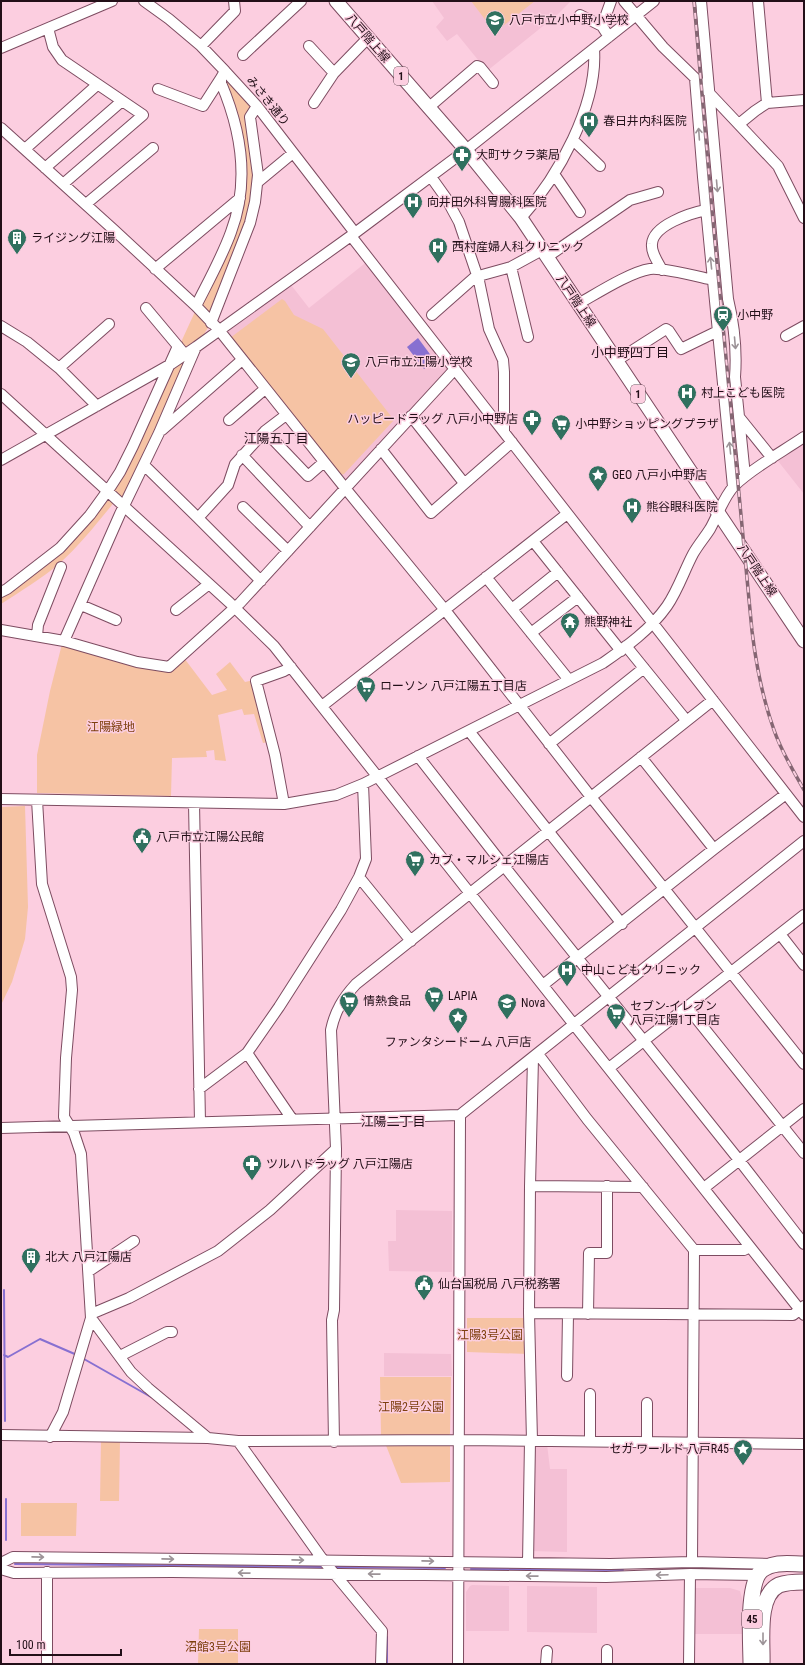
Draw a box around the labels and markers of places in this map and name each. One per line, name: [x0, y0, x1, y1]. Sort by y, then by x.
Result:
school or university icon: 八戸市立小中野小学校: [484, 9, 506, 37]
place label: 八戸市立小中野小学校: [509, 13, 629, 27]
hospital icon: 春日井内科医院: [578, 110, 600, 138]
place label: 春日井内科医院: [603, 114, 687, 128]
pharmacy icon: 大町サクラ薬局: [451, 144, 473, 172]
place label: 大町サクラ薬局: [476, 148, 560, 162]
hospital icon: 向井田外科胃腸科医院: [402, 191, 424, 219]
place label: 向井田外科胃腸科医院: [427, 195, 547, 209]
building icon: ライジング江陽: [6, 227, 28, 255]
place label: ライジング江陽: [31, 231, 115, 245]
hospital icon: 西村産婦人科クリニック: [427, 236, 449, 264]
place label: 西村産婦人科クリニック: [452, 240, 584, 254]
station icon: 小中野: [712, 304, 734, 332]
place label: 小中野: [737, 308, 773, 322]
school or university icon: 八戸市立江陽小学校: [340, 351, 362, 379]
place label: 八戸市立江陽小学校: [365, 355, 473, 369]
hospital icon: 村上こども医院: [676, 382, 698, 410]
place label: 村上こども医院: [701, 386, 785, 400]
pharmacy icon: ハッピードラッグ 八戸小中野店: [521, 408, 543, 436]
place label: ハッピードラッグ 八戸小中野店: [347, 412, 518, 426]
supermarket icon: 小中野ショッピングプラザ: [550, 413, 572, 441]
place label: 小中野ショッピングプラザ: [575, 417, 719, 431]
place icon: GEO 八戸小中野店: [587, 464, 609, 492]
place label: GEO 八戸小中野店: [612, 468, 707, 482]
hospital icon: 熊谷眼科医院: [621, 496, 643, 524]
place label: 熊谷眼科医院: [646, 500, 718, 514]
temple icon: 熊野神社: [559, 611, 581, 639]
place label: 熊野神社: [584, 615, 632, 629]
supermarket icon: ローソン 八戸江陽五丁目店: [355, 675, 377, 703]
place label: ローソン 八戸江陽五丁目店: [380, 679, 527, 693]
public building icon: 八戸市立江陽公民館: [131, 826, 153, 854]
place label: 八戸市立江陽公民館: [156, 830, 264, 844]
supermarket icon: カブ・マルシェ江陽店: [404, 849, 426, 877]
place label: カブ・マルシェ江陽店: [429, 853, 549, 867]
hospital icon: 中山こどもクリニック: [556, 959, 578, 987]
place label: 中山こどもクリニック: [581, 963, 701, 977]
supermarket icon: LAPIA: [423, 985, 445, 1013]
place label: LAPIA: [448, 989, 477, 1003]
supermarket icon: 情熱食品: [338, 990, 360, 1018]
school or university icon: Nova: [496, 992, 518, 1020]
place label: 情熱食品: [363, 994, 411, 1008]
place label: Nova: [521, 996, 545, 1010]
place label: セブン-イレブン 八戸江陽1丁目店: [630, 999, 720, 1027]
supermarket icon: セブン-イレブン 八戸江陽1丁目店: [605, 1002, 627, 1030]
place icon: ファンタシードーム 八戸店: [447, 1006, 469, 1034]
place label: ファンタシードーム 八戸店: [385, 1035, 531, 1049]
pharmacy icon: ツルハドラッグ 八戸江陽店: [241, 1153, 263, 1181]
place label: ツルハドラッグ 八戸江陽店: [266, 1157, 413, 1171]
building icon: 北大 八戸江陽店: [20, 1246, 42, 1274]
place label: 北大 八戸江陽店: [45, 1250, 132, 1264]
public building icon: 仙台国税局 八戸税務署: [413, 1273, 435, 1301]
place label: 仙台国税局 八戸税務署: [438, 1277, 561, 1291]
place icon: セガ ワールド 八戸R45: [732, 1438, 754, 1466]
place label: セガ ワールド 八戸R45: [609, 1442, 729, 1456]

